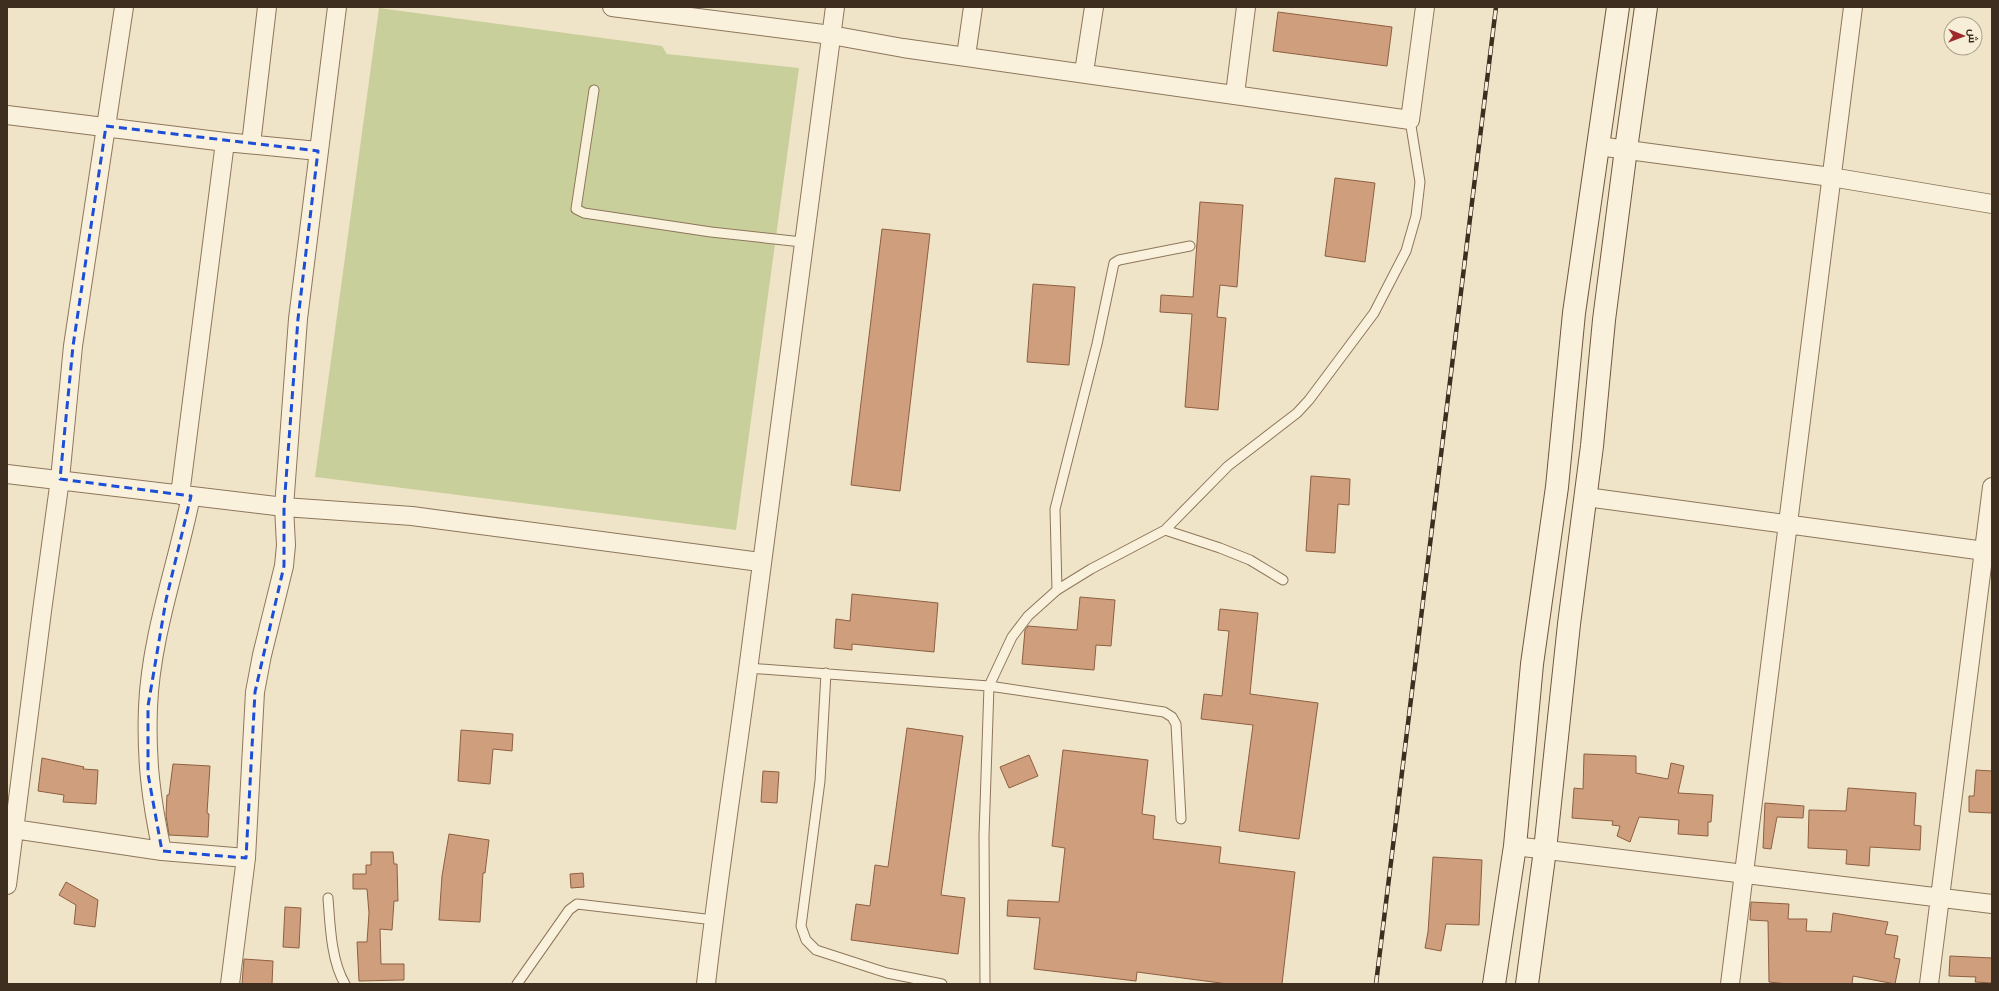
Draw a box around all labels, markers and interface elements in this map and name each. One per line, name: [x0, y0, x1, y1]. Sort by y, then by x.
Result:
north arrow: [1943, 16, 1983, 56]
text: ش: [1966, 29, 1979, 43]

